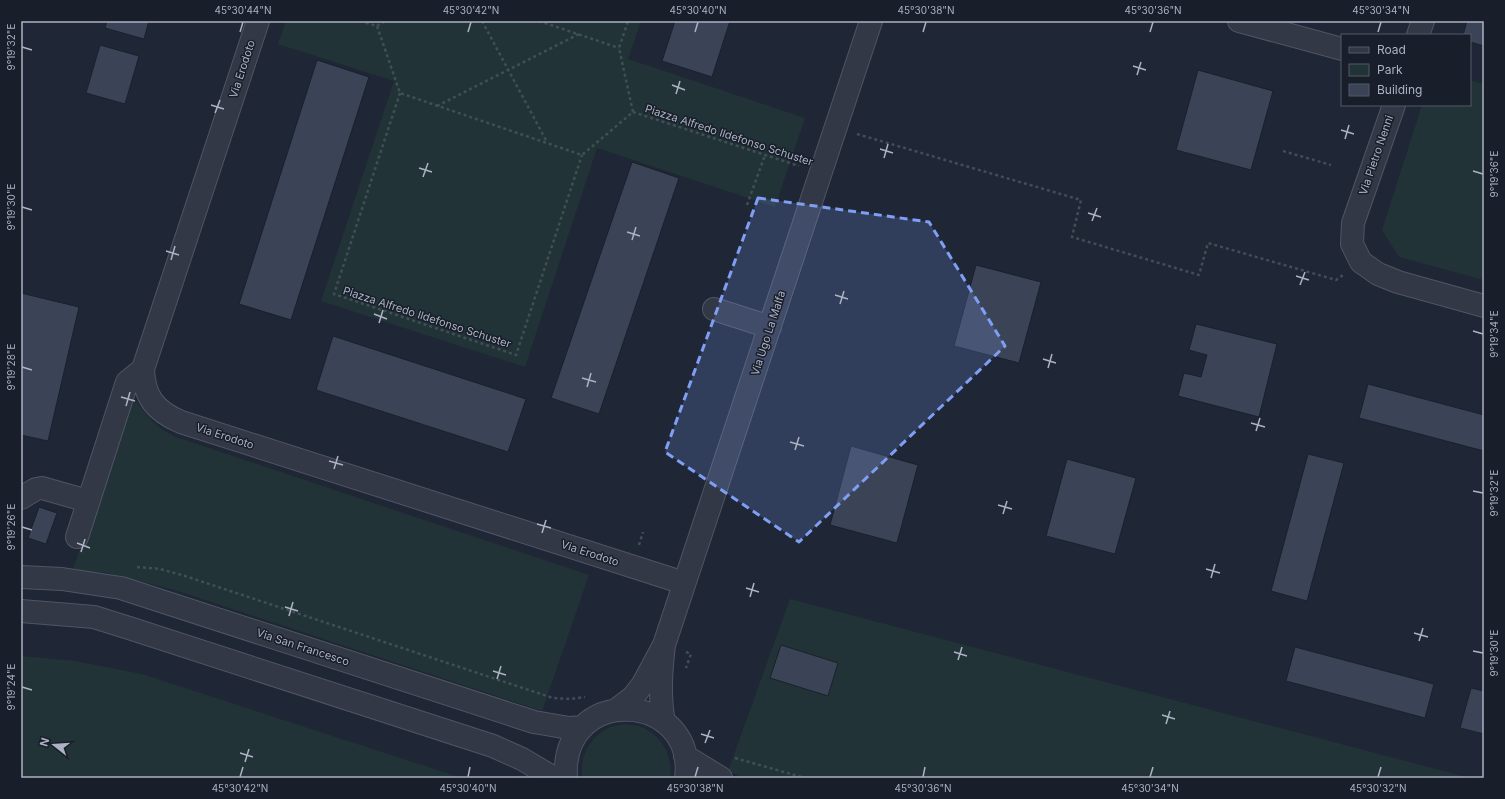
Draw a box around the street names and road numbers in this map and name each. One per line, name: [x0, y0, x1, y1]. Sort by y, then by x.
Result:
street label: Via Erodoto: [226, 38, 258, 100]
street label: Piazza Alfredo Ildefonso Schuster: [643, 101, 815, 169]
street label: Via Pietro Nenni: [1356, 113, 1396, 197]
street label: Piazza Alfredo Ildefonso Schuster: [341, 283, 513, 351]
street label: Via Ugo La Malfa: [748, 289, 788, 377]
street label: Via Erodoto: [194, 420, 256, 452]
street label: Via Erodoto: [559, 537, 621, 569]
street label: Via San Francesco: [255, 625, 352, 669]

